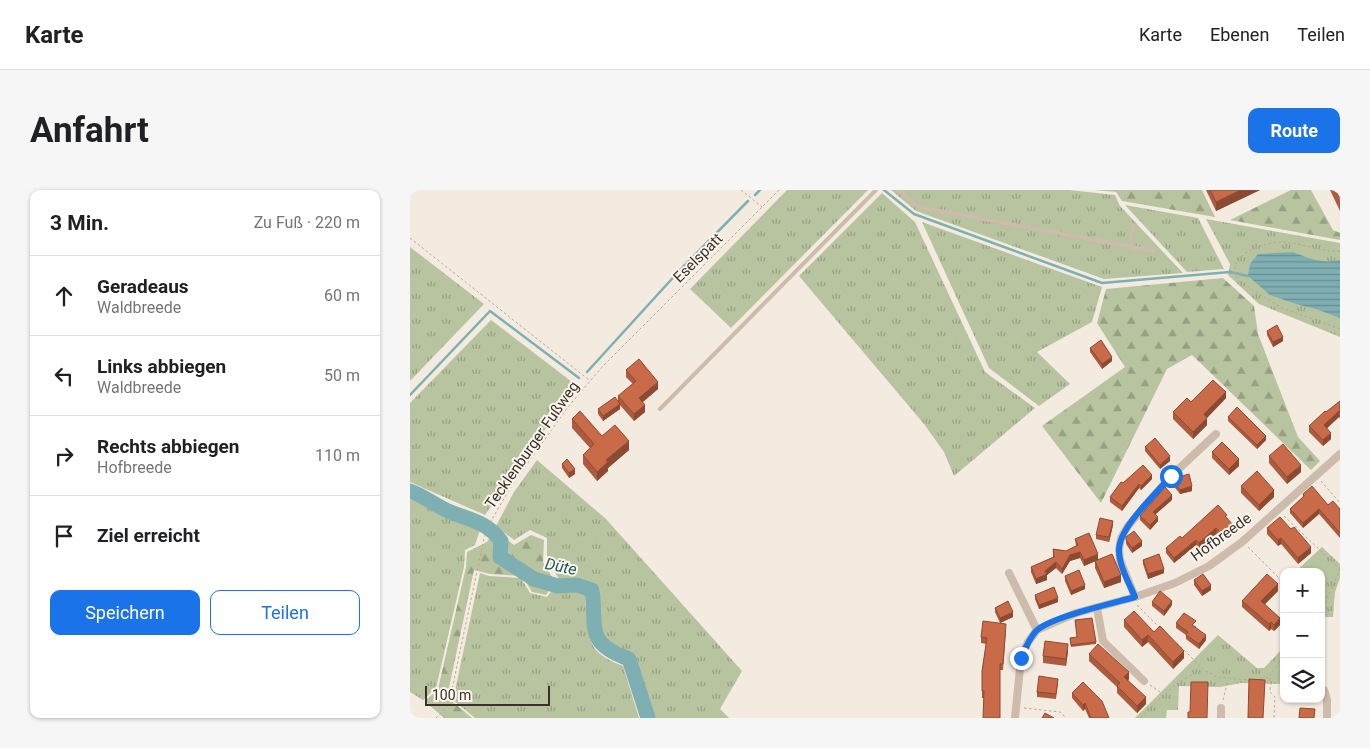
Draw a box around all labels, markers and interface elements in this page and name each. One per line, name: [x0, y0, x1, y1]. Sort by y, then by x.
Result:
text: Karte: [25, 21, 84, 49]
text: Karte: [1139, 24, 1182, 45]
text: Ebenen: [1210, 24, 1269, 45]
text: Teilen: [1297, 24, 1345, 45]
button: Route: [1248, 108, 1340, 153]
text: Anfahrt: [30, 110, 149, 151]
text: 3 Min.: [50, 211, 109, 235]
text: Zu Fuß · 220 m: [254, 213, 360, 232]
street label: Eselspatt: [670, 230, 726, 286]
text: Geradeaus: [97, 275, 189, 298]
icon: ahead: [50, 282, 78, 310]
text: 60 m: [324, 286, 360, 305]
text: Waldbreede: [97, 298, 181, 317]
text: Links abbiegen: [97, 355, 226, 378]
icon: left: [50, 362, 78, 390]
text: 50 m: [324, 366, 360, 385]
text: Waldbreede: [97, 378, 181, 397]
street label: Tecklenburger Fußweg: [481, 378, 583, 512]
text: Rechts abbiegen: [97, 435, 239, 458]
icon: right: [50, 442, 78, 470]
text: 110 m: [315, 446, 360, 465]
text: Hofbreede: [97, 458, 172, 477]
route start: [1160, 465, 1183, 488]
street label: Hofbreede: [1187, 509, 1255, 565]
icon: arrive: [50, 522, 78, 550]
text: Ziel erreicht: [97, 524, 200, 547]
water label: Düte: [543, 554, 578, 579]
map controls: [1280, 568, 1325, 703]
button: +: [1280, 568, 1325, 613]
button: Speichern: [50, 590, 200, 635]
button: Teilen: [210, 590, 360, 635]
button: −: [1280, 613, 1325, 658]
route end: [1010, 647, 1033, 670]
button: layers: [1280, 658, 1325, 703]
scale bar: [425, 683, 550, 706]
text: 100 m: [432, 687, 471, 703]

